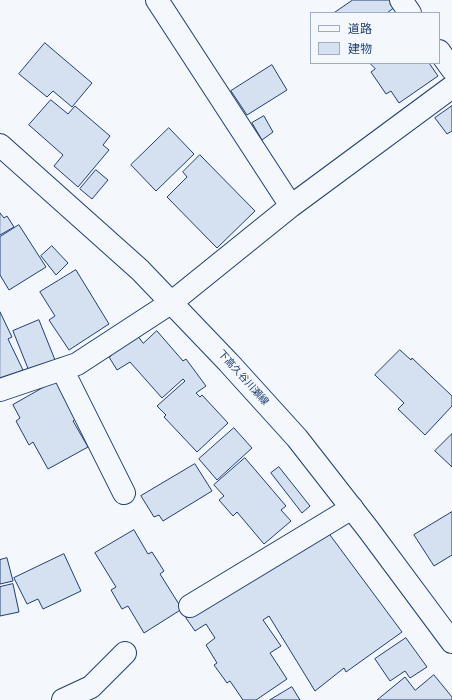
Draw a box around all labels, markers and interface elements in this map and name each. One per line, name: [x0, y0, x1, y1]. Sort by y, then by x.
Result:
legend: [310, 12, 440, 64]
text: 道路: [348, 22, 372, 36]
text: 建物: [348, 42, 372, 56]
street label: 下高久谷川瀬線: [215, 348, 271, 408]

